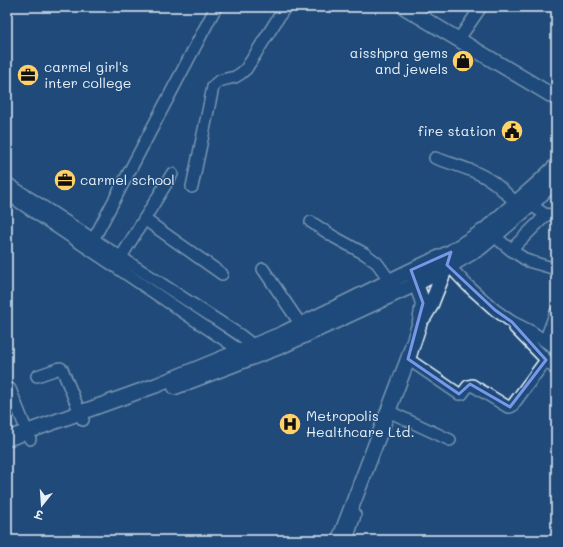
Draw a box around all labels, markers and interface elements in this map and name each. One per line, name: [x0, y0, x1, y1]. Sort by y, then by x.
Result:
place label: aisshpra gems and jewels: [350, 43, 448, 78]
shop icon: aisshpra gems and jewels: [450, 48, 476, 74]
place label: carmel girl's inter college: [44, 57, 131, 92]
office icon: carmel girl's inter college: [15, 62, 41, 88]
public building icon: fire station: [499, 118, 525, 144]
place label: fire station: [418, 121, 496, 140]
office icon: carmel school: [52, 167, 78, 193]
place label: carmel school: [80, 170, 175, 189]
place label: Metropolis Healthcare Ltd.: [306, 406, 415, 441]
hospital icon: Metropolis Healthcare Ltd.: [277, 411, 303, 437]
north arrow: [22, 485, 62, 525]
text: उ: [32, 506, 46, 524]

